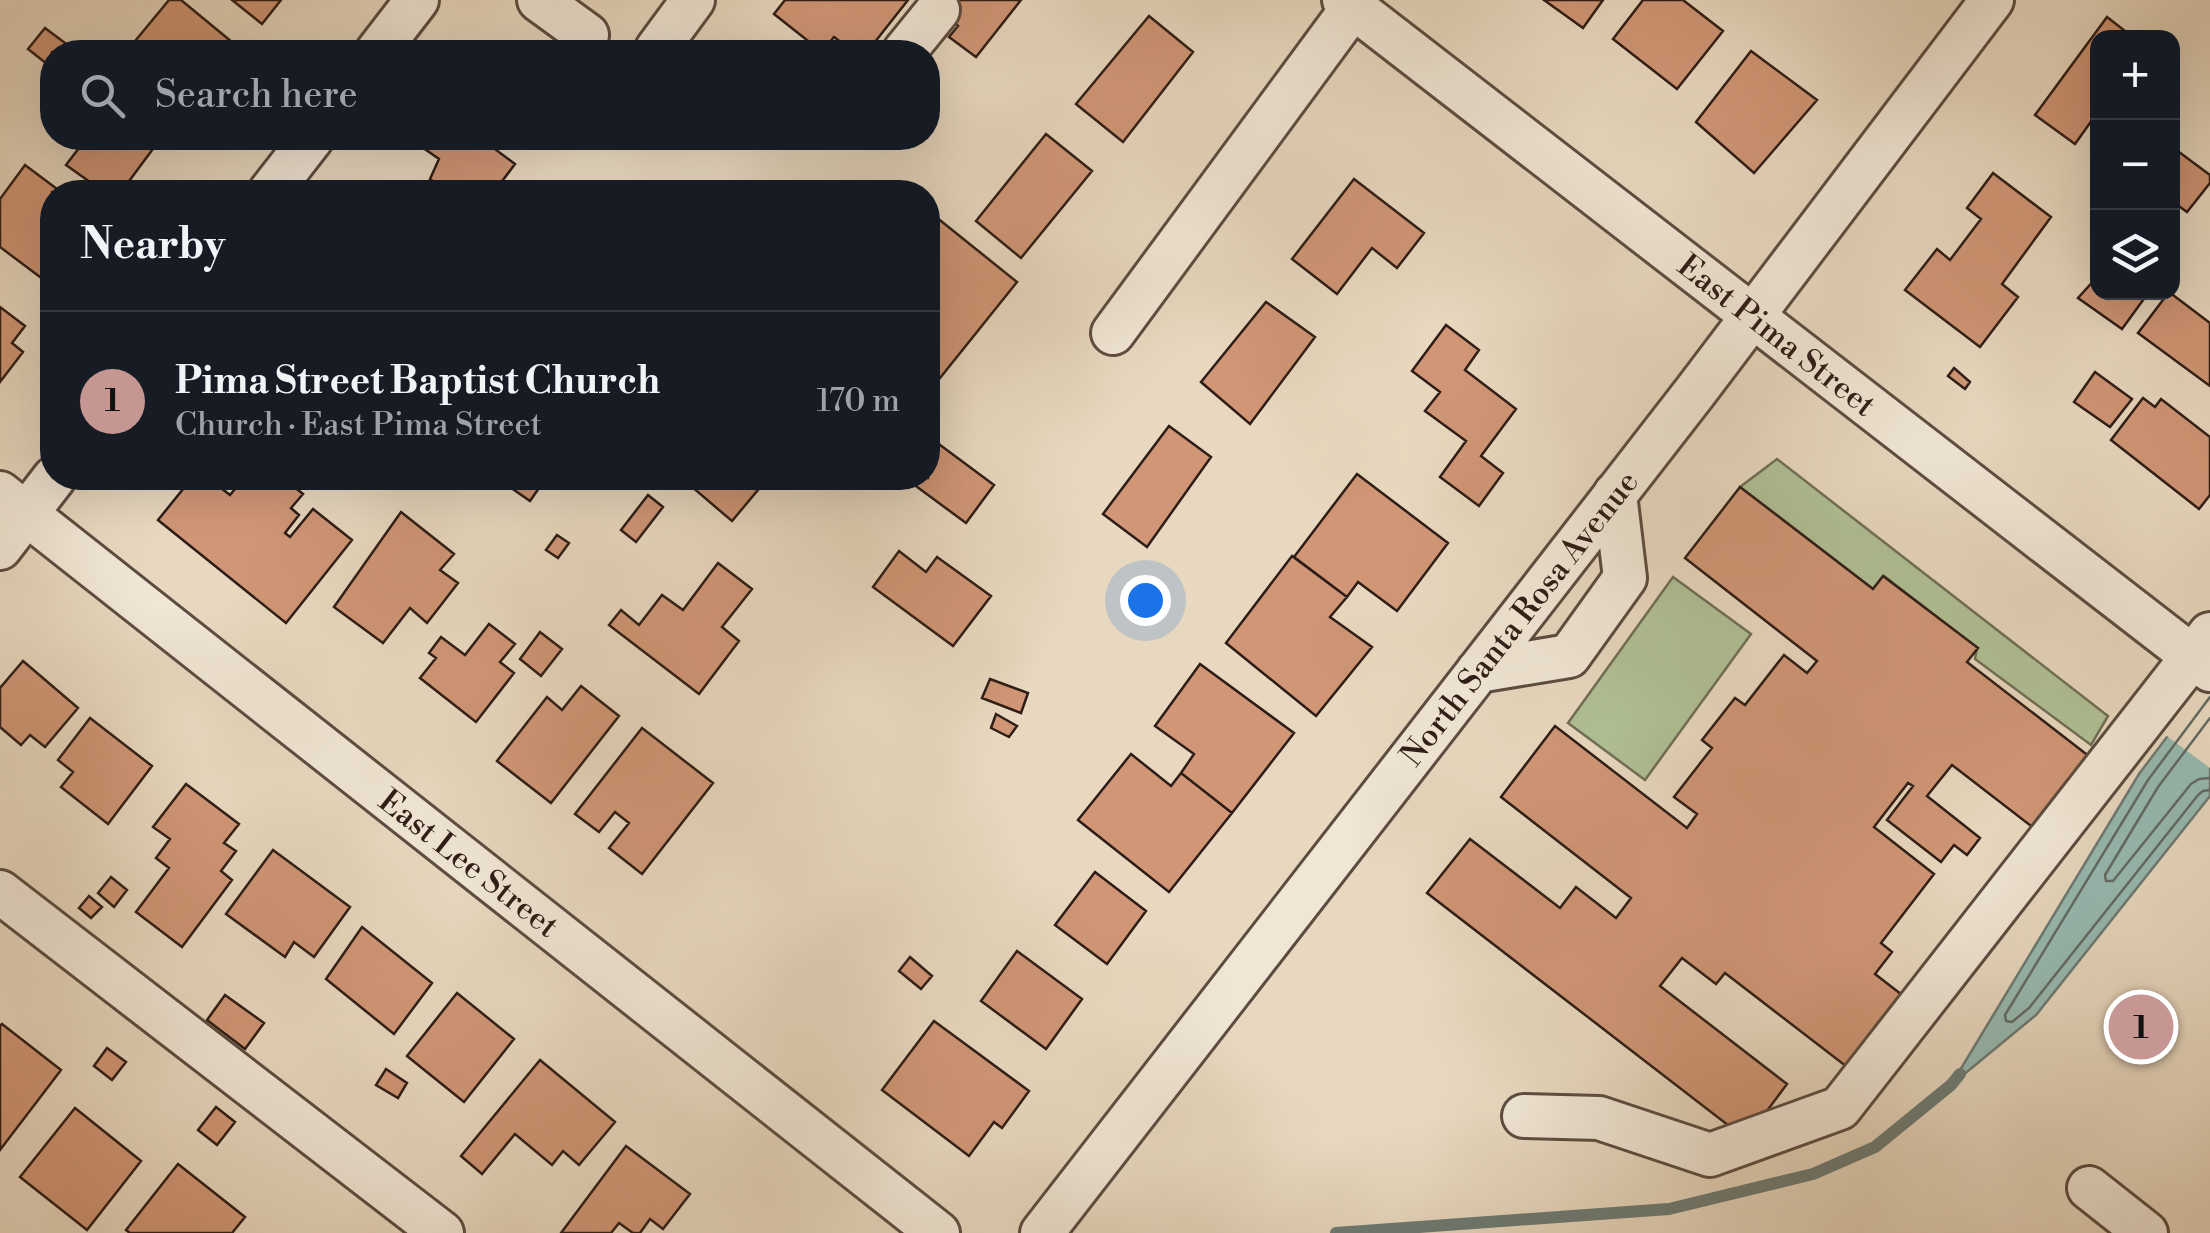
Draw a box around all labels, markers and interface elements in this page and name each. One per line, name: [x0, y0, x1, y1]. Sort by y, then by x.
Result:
map controls: [2090, 30, 2180, 300]
button: +: [2090, 30, 2180, 120]
search box: [40, 40, 940, 150]
icon: search: [75, 68, 130, 123]
text: Search here: [155, 72, 358, 119]
button: −: [2090, 120, 2180, 210]
button: layers: [2090, 210, 2180, 300]
text: Nearby: [80, 219, 225, 272]
street label: East Pima Street: [1669, 246, 1884, 426]
text: Pima Street Baptist Church: [175, 358, 660, 405]
text: 1: [105, 381, 120, 421]
text: 170 m: [817, 381, 900, 421]
text: Church · East Pima Street: [175, 405, 542, 445]
street label: North Santa Rosa Avenue: [1392, 463, 1648, 774]
your location: [1120, 575, 1171, 626]
street label: East Lee Street: [370, 781, 566, 947]
pin: 1: [2108, 990, 2174, 1064]

